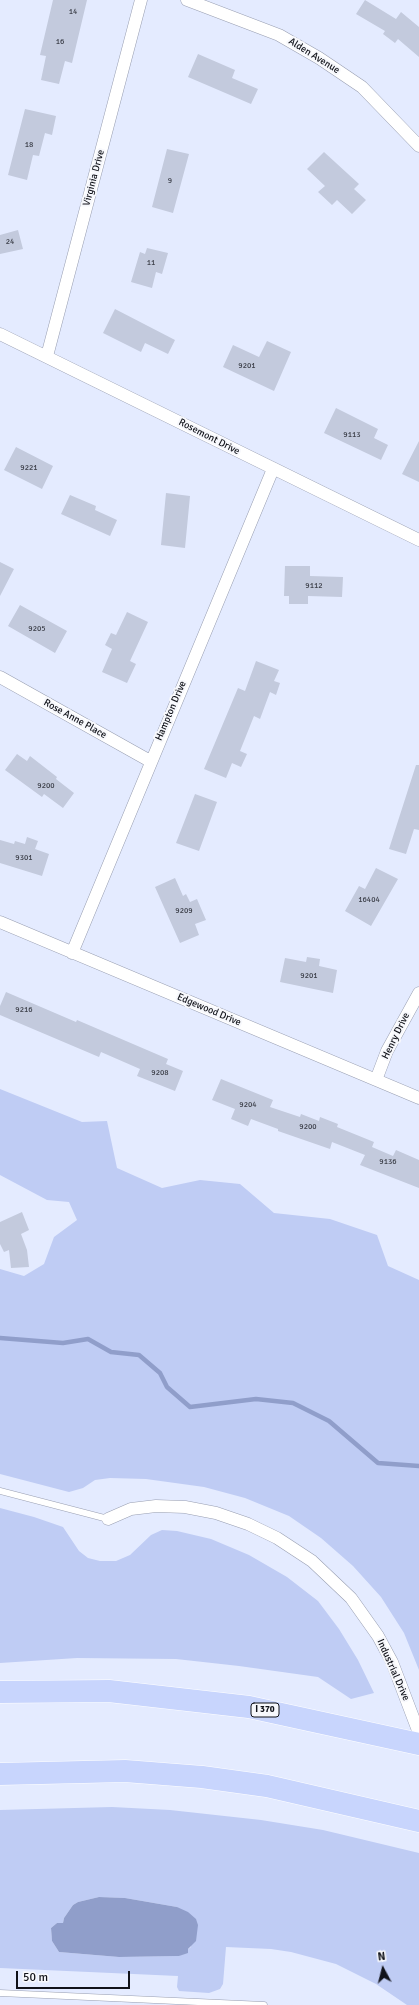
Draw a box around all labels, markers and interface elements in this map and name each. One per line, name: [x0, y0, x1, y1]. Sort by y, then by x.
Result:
house number: 14: [69, 7, 77, 17]
street label: Alden Avenue: [286, 36, 342, 76]
house number: 16: [56, 37, 64, 47]
house number: 18: [25, 140, 33, 150]
street label: Virginia Drive: [81, 149, 107, 207]
house number: 9: [168, 176, 172, 186]
house number: 24: [6, 237, 14, 247]
house number: 11: [147, 258, 155, 268]
house number: 9201: [238, 361, 256, 371]
street label: Rosemont Drive: [176, 416, 242, 458]
house number: 9113: [343, 430, 361, 440]
house number: 9221: [20, 463, 38, 473]
house number: 9112: [305, 581, 323, 591]
house number: 9205: [28, 624, 46, 634]
street label: Hampton Drive: [153, 679, 189, 743]
street label: Rose Anne Place: [41, 697, 109, 741]
house number: 9200: [37, 781, 55, 791]
house number: 9301: [15, 853, 33, 863]
house number: 16404: [358, 895, 380, 905]
house number: 9209: [175, 906, 193, 916]
house number: 9201: [300, 971, 318, 981]
street label: Edgewood Drive: [175, 991, 243, 1029]
house number: 9216: [15, 1005, 33, 1015]
street label: Henry Drive: [380, 1011, 412, 1061]
house number: 9208: [151, 1068, 169, 1078]
house number: 9204: [239, 1100, 257, 1110]
house number: 9200: [299, 1122, 317, 1132]
house number: 9136: [379, 1157, 397, 1167]
street label: Industrial Drive: [374, 1637, 412, 1703]
road number: I 370: [251, 1703, 279, 1717]
north arrow: [363, 1949, 403, 1989]
text: N: [377, 1950, 386, 1964]
scale bar: [18, 1963, 132, 1989]
text: 50 m: [23, 1970, 48, 1985]

